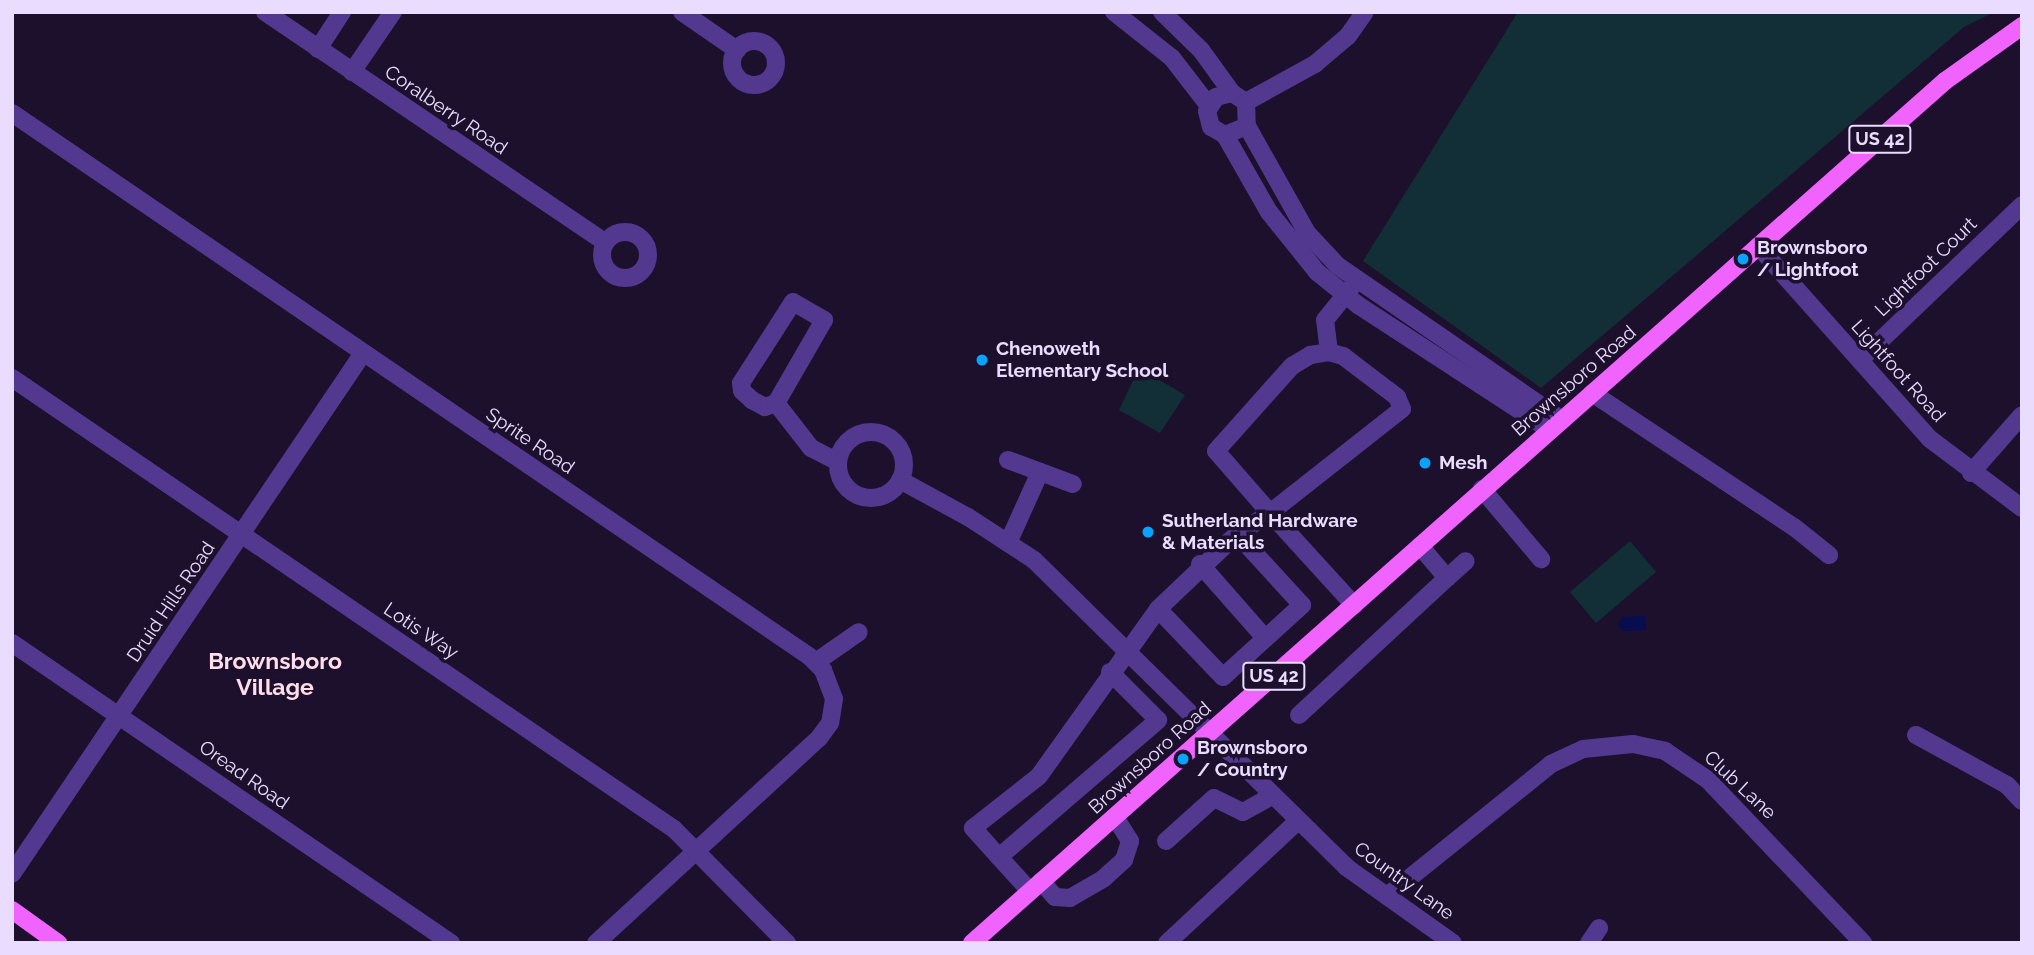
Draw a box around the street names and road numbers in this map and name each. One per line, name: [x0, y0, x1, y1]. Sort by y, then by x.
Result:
street label: Coralberry Road: [380, 60, 512, 160]
road number: US 42: [1847, 124, 1913, 154]
street label: Lightfoot Court: [1870, 213, 1982, 321]
street label: Lightfoot Road: [1846, 315, 1950, 427]
street label: Brownsboro Road: [1507, 321, 1641, 441]
street label: Sprite Road: [481, 403, 579, 479]
street label: Druid Hills Road: [122, 537, 220, 667]
street label: Lotis Way: [379, 598, 463, 664]
road number: US 42: [1241, 662, 1307, 690]
street label: Brownsboro Road: [1084, 697, 1216, 819]
street label: Oread Road: [195, 736, 293, 814]
street label: Club Lane: [1699, 746, 1781, 824]
street label: Country Lane: [1349, 837, 1459, 925]

